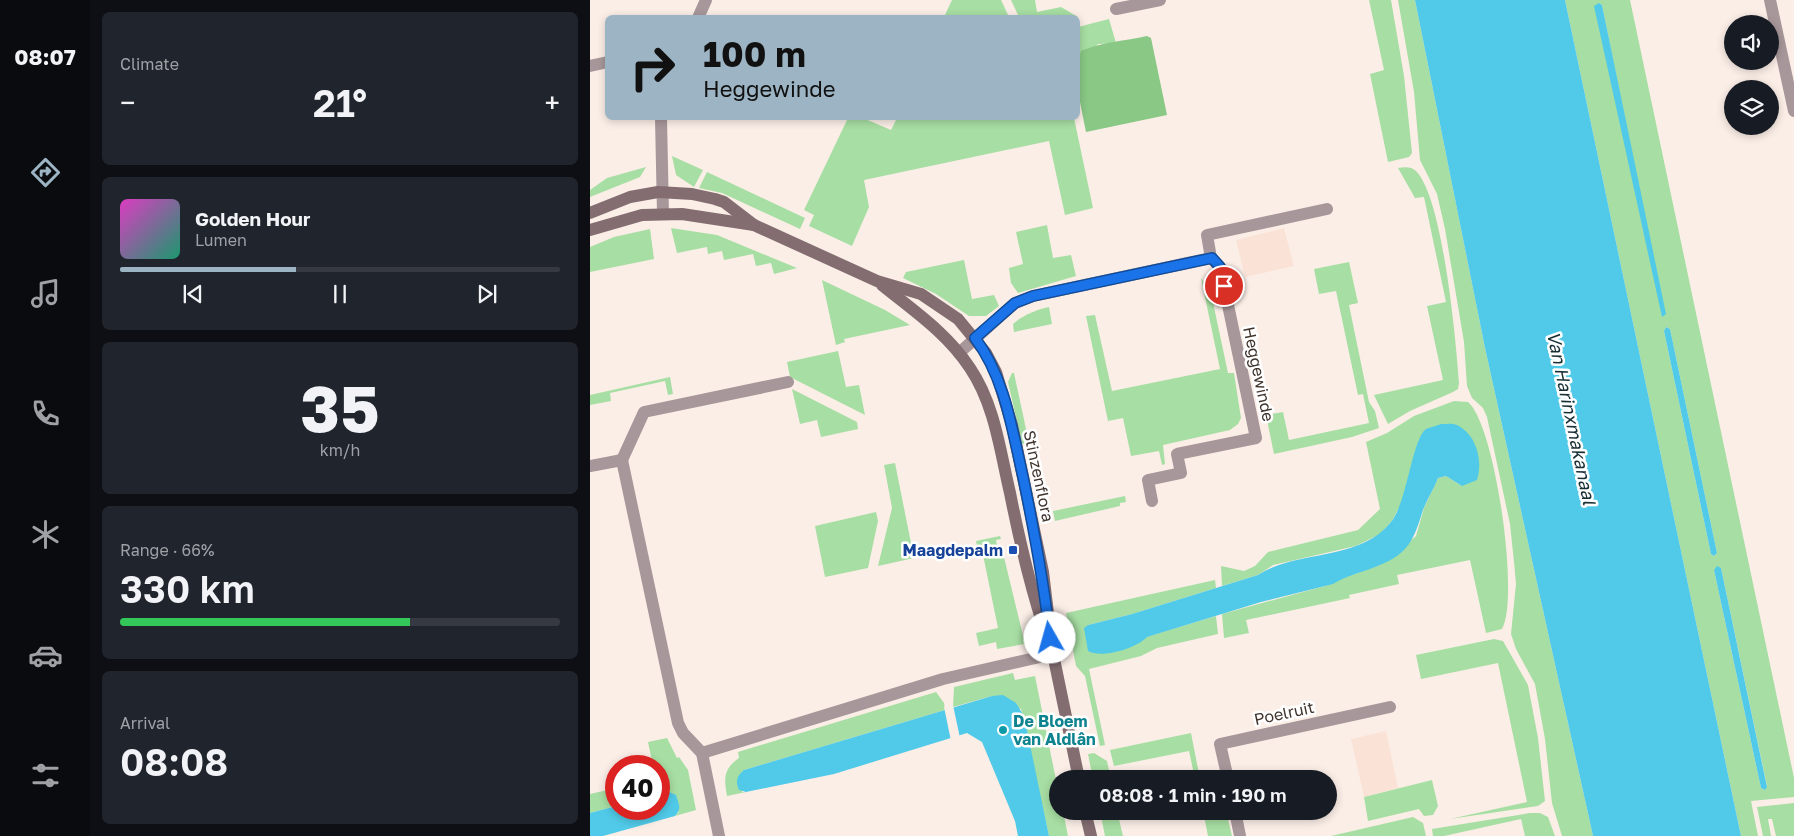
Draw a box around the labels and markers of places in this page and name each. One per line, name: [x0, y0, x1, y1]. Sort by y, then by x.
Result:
pin: [1203, 265, 1245, 307]
place label: Maagdepalm: [903, 540, 1003, 560]
marker: Maagdepalm: [1007, 544, 1019, 556]
place label: De Bloem van Aldlân: [1013, 711, 1096, 749]
marker: De Bloem van Aldlân: [997, 724, 1009, 736]

